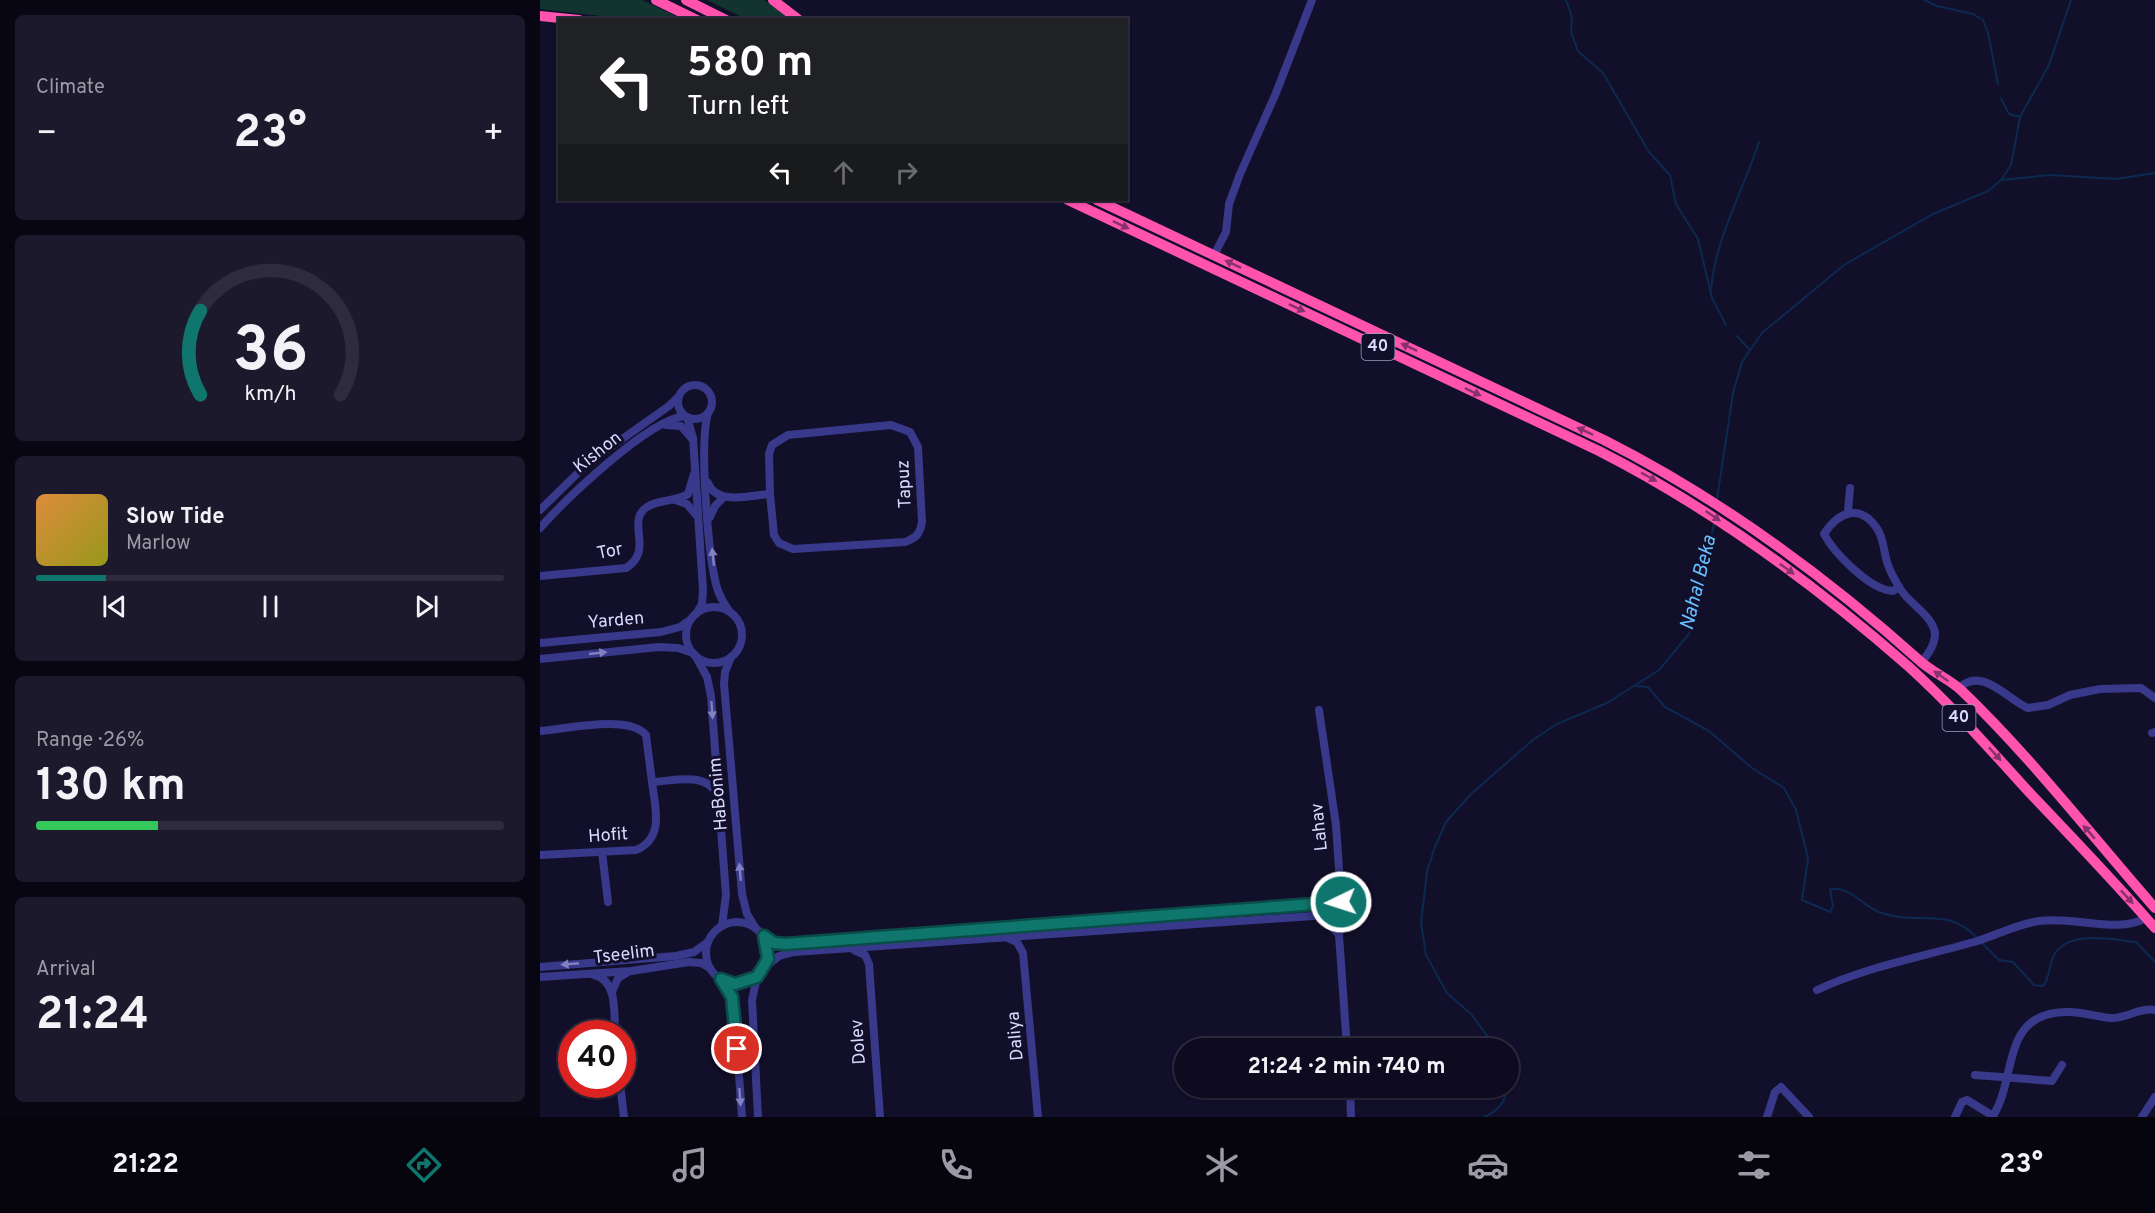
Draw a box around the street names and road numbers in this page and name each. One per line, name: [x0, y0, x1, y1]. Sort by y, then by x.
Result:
road number: 40: [1362, 334, 1394, 360]
street label: Kishon: [569, 427, 627, 479]
street label: Tapuz: [892, 459, 918, 509]
street label: Tor: [595, 538, 625, 566]
street label: Yarden: [587, 607, 645, 635]
road number: 40: [1942, 705, 1976, 731]
street label: HaBonim: [704, 756, 734, 832]
street label: Lahav: [1306, 802, 1334, 852]
street label: Hofit: [587, 823, 629, 849]
street label: Tseelim: [592, 940, 656, 970]
street label: Daliya: [1002, 1010, 1030, 1062]
street label: Dolev: [846, 1019, 872, 1065]

